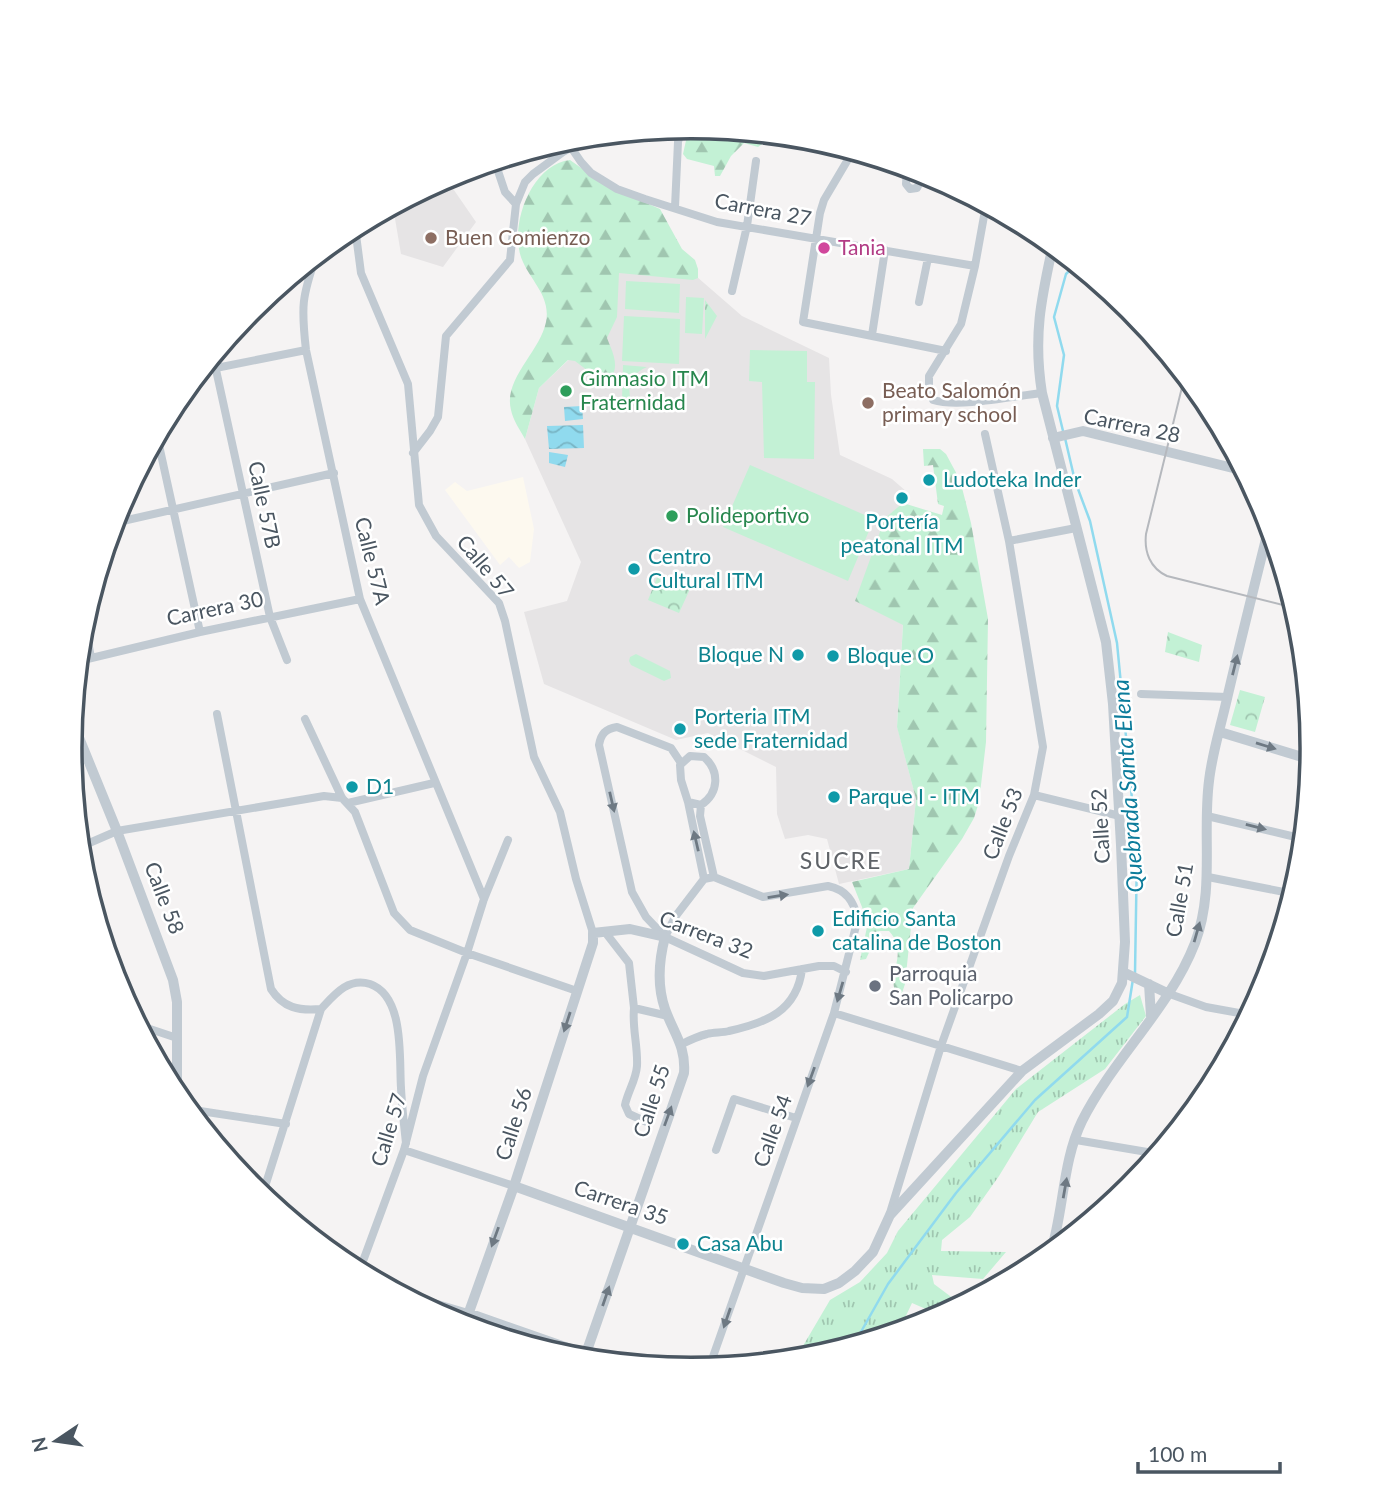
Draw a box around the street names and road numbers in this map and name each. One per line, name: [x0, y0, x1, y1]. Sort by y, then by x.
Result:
street label: Carrera 27: [713, 187, 814, 230]
street label: Carrera 28: [1082, 402, 1183, 447]
street label: Calle 57B: [244, 459, 287, 551]
street label: Calle 57A: [351, 514, 397, 608]
street label: Calle 57: [452, 529, 520, 603]
street label: Carrera 30: [164, 585, 265, 630]
street label: Calle 53: [976, 784, 1027, 863]
street label: Calle 52: [1085, 788, 1114, 864]
street label: Calle 58: [140, 858, 191, 937]
street label: Calle 51: [1160, 861, 1197, 939]
street label: Carrera 32: [656, 904, 757, 963]
street label: Calle 55: [627, 1061, 674, 1140]
street label: Calle 56: [489, 1084, 536, 1163]
street label: Calle 57: [365, 1090, 411, 1169]
street label: Calle 54: [747, 1091, 796, 1170]
street label: Carrera 35: [571, 1174, 672, 1229]

